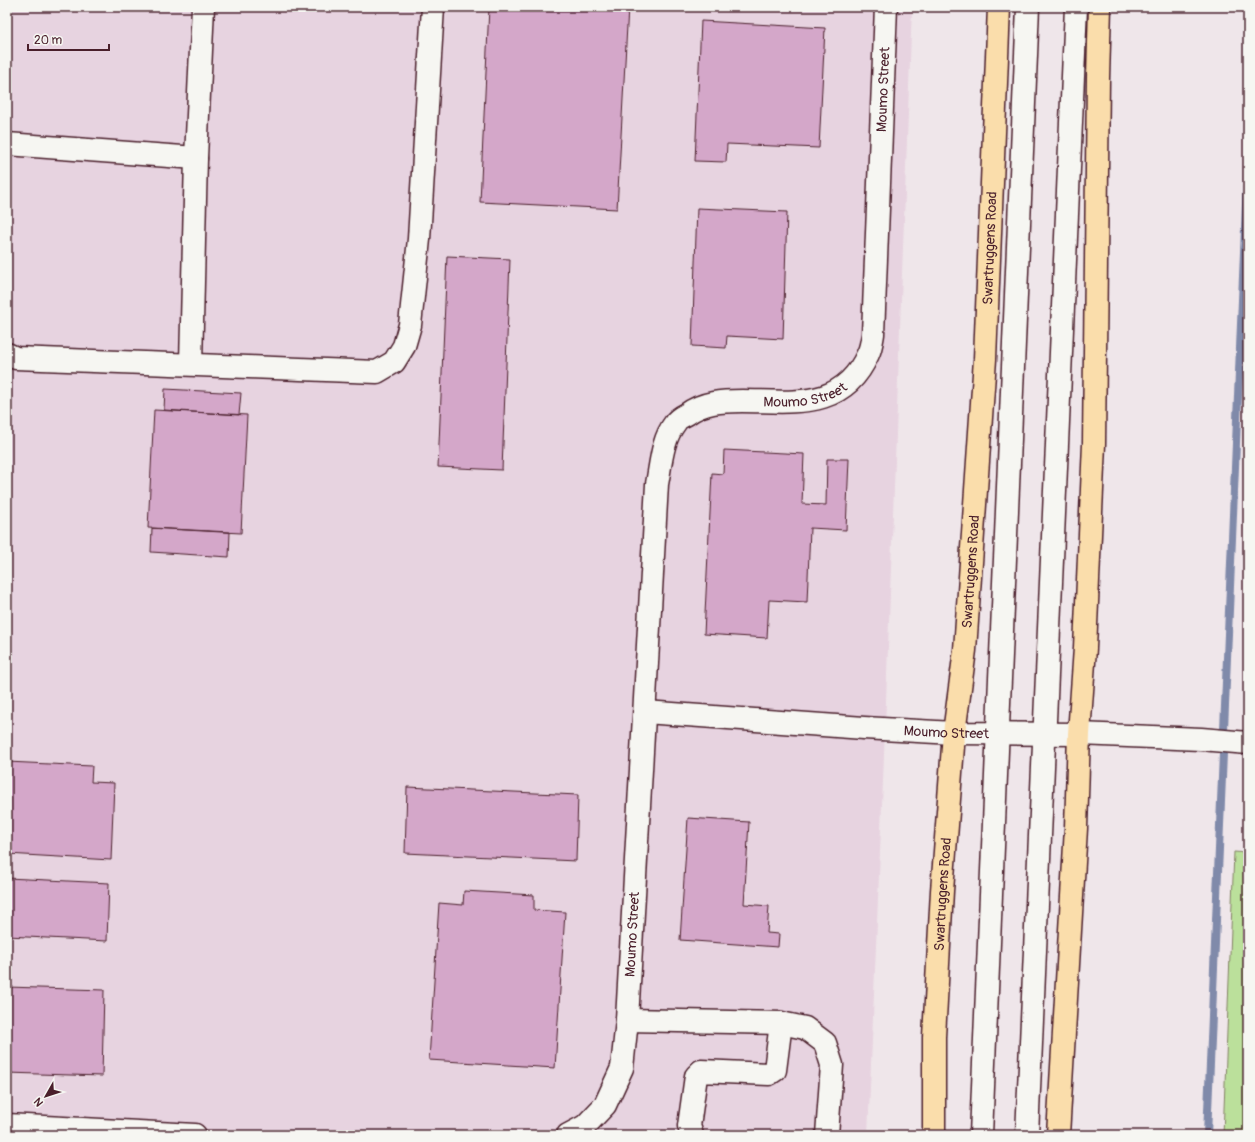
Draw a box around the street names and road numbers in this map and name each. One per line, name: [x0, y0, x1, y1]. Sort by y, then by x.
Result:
street label: Moumo Street: [873, 46, 893, 132]
street label: Swartruggens Road: [979, 191, 1001, 305]
street label: Moumo Street: [763, 379, 851, 411]
street label: Swartruggens Road: [959, 514, 983, 629]
street label: Moumo Street: [903, 722, 989, 742]
street label: Swartruggens Road: [931, 837, 955, 951]
street label: Moumo Street: [621, 891, 643, 977]

